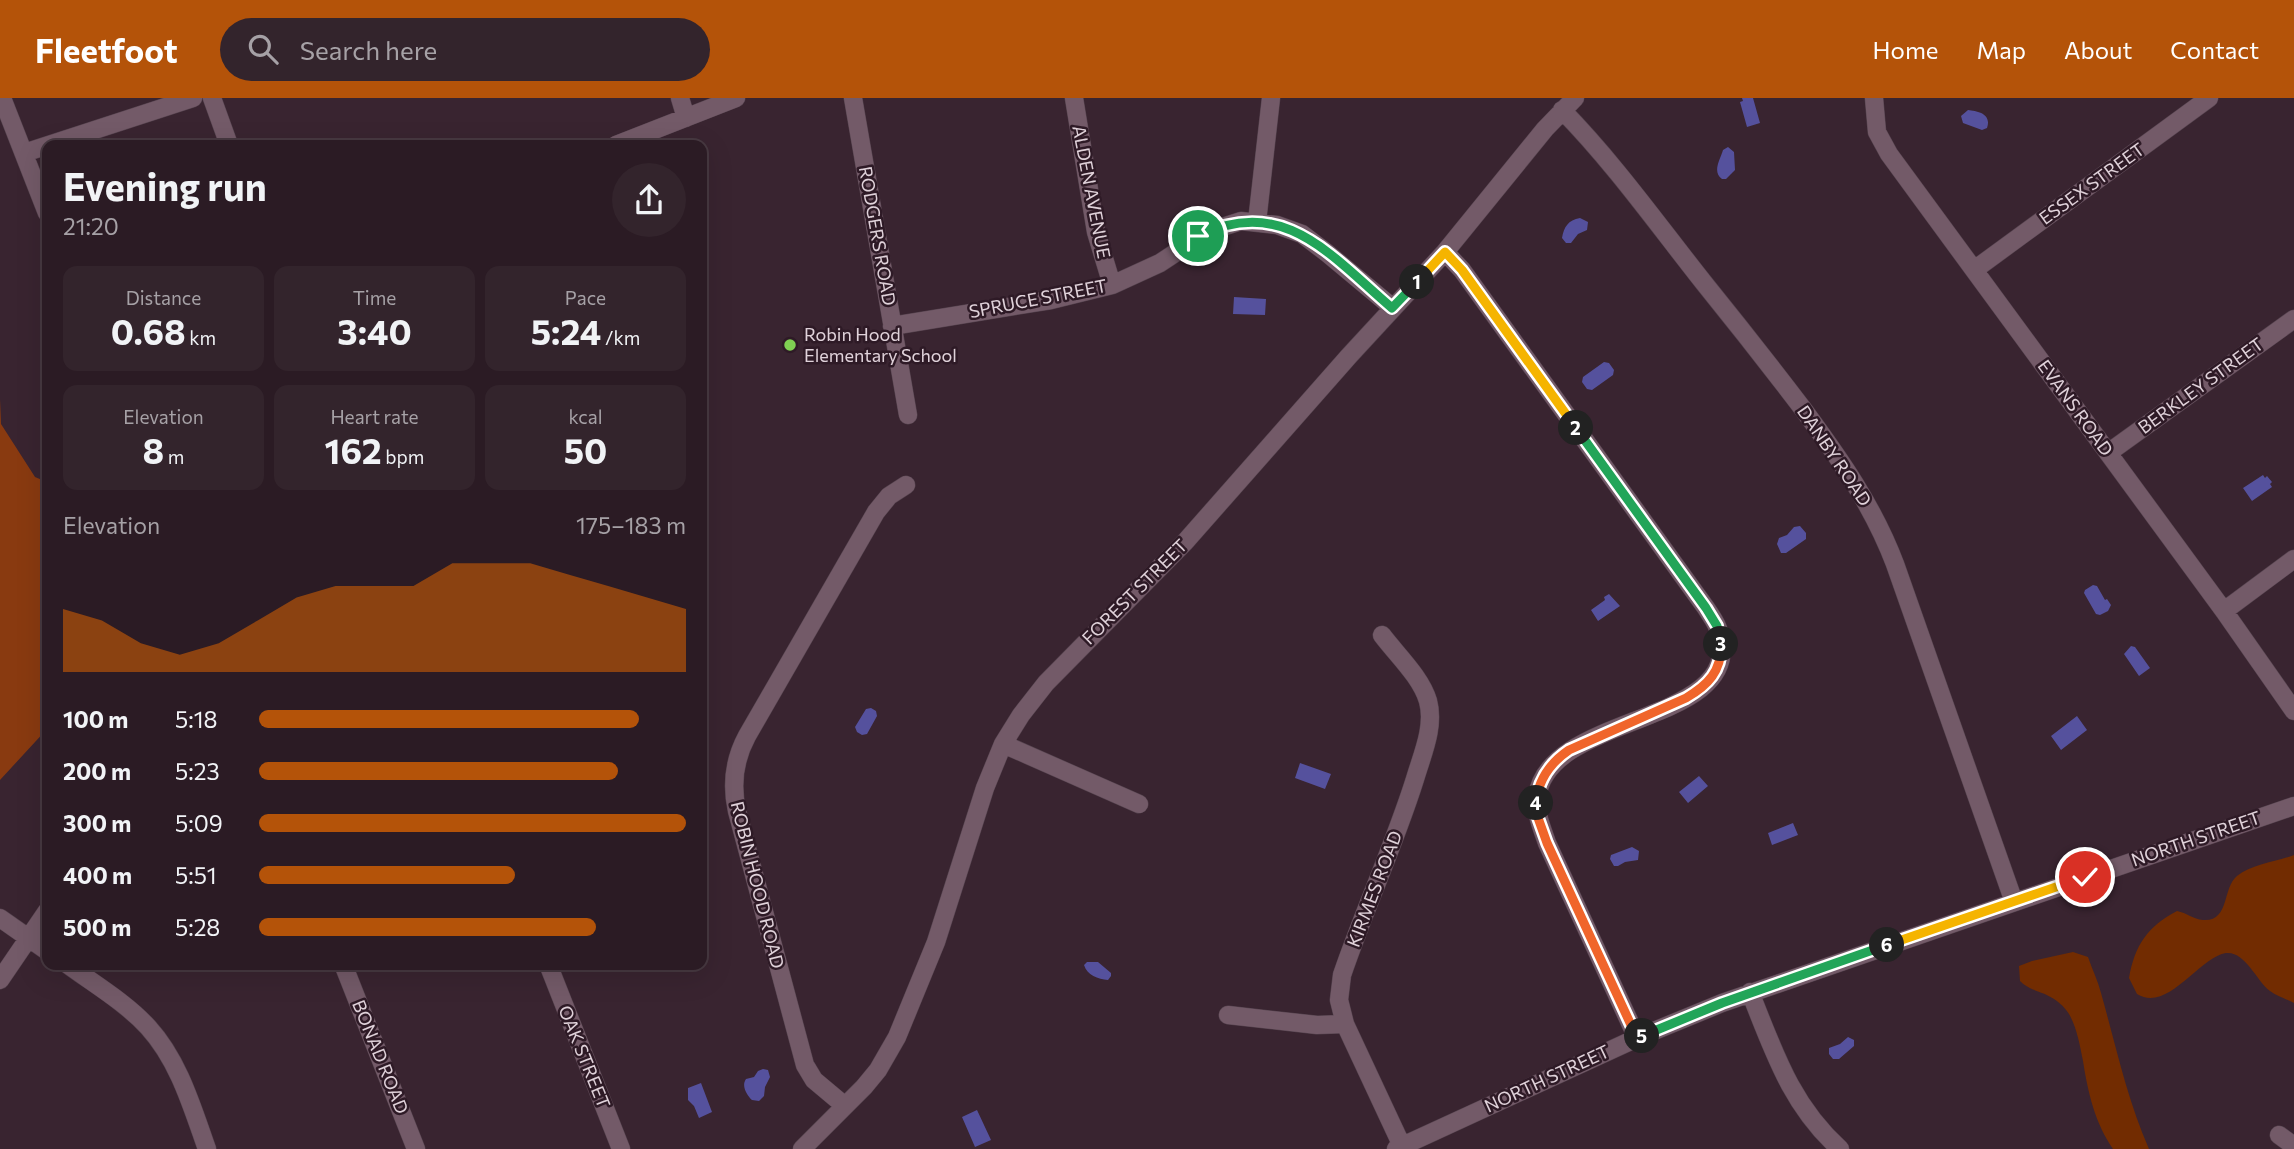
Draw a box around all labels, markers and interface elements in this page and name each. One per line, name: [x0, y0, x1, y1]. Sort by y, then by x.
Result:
search box: [220, 18, 710, 81]
text: Fleetfoot: [35, 29, 178, 70]
icon: search: [244, 30, 282, 68]
text: Search here: [300, 34, 437, 65]
text: Home: [1873, 35, 1939, 64]
text: Map: [1977, 35, 2026, 64]
text: About: [2064, 35, 2132, 64]
text: Contact: [2170, 35, 2259, 64]
street label: ALDEN AVENUE: [1068, 123, 1116, 260]
street label: ESSEX STREET: [2034, 138, 2148, 229]
text: Evening run: [63, 162, 267, 209]
button: share: [612, 163, 686, 237]
street label: RODGERS ROAD: [855, 164, 901, 307]
pin: [1168, 206, 1228, 266]
text: 21:20: [63, 212, 119, 240]
icon: arrive: [1179, 217, 1217, 255]
pin: 1: [1400, 264, 1434, 300]
text: 1: [1412, 270, 1421, 293]
street label: SPRUCE STREET: [967, 274, 1109, 322]
text: Distance: [126, 286, 201, 309]
text: Time: [353, 286, 396, 309]
text: Pace: [565, 286, 606, 309]
text: 0.68: [111, 309, 186, 352]
text: 3:40: [337, 309, 412, 352]
text: 5:24: [531, 309, 601, 352]
place label: Robin Hood Elementary School: [804, 323, 957, 366]
text: km: [186, 326, 216, 349]
text: /km: [601, 326, 640, 349]
street label: BERKLEY STREET: [2133, 332, 2267, 438]
marker: Robin Hood Elementary School: [782, 337, 798, 353]
street label: EVANS ROAD: [2034, 355, 2118, 460]
street label: DANBY ROAD: [1793, 401, 1877, 510]
text: Elevation: [123, 405, 204, 428]
text: Heart rate: [330, 405, 419, 428]
text: kcal: [568, 405, 603, 428]
pin: 2: [1558, 410, 1594, 446]
text: 2: [1570, 416, 1581, 439]
text: 8: [143, 428, 164, 471]
text: 162: [325, 428, 382, 471]
text: 50: [564, 428, 607, 471]
text: m: [164, 445, 184, 468]
text: bpm: [382, 445, 424, 468]
text: Elevation: [63, 511, 160, 539]
text: 175–183 m: [576, 511, 686, 539]
street label: FOREST STREET: [1077, 534, 1192, 649]
pin: 3: [1704, 626, 1738, 662]
text: 3: [1715, 632, 1726, 655]
text: 100 m: [63, 705, 128, 733]
text: 5:18: [175, 705, 217, 733]
text: 200 m: [63, 757, 131, 785]
text: 5:23: [175, 757, 220, 785]
pin: 4: [1518, 786, 1554, 820]
text: 4: [1530, 791, 1541, 814]
street label: ROBIN HOOD ROAD: [727, 799, 789, 971]
street label: NORTH STREET: [2128, 806, 2263, 870]
text: 300 m: [63, 809, 131, 837]
text: 5:09: [175, 809, 223, 837]
street label: KIRMES ROAD: [1342, 827, 1406, 950]
pin: [2055, 847, 2115, 907]
icon: check: [2066, 858, 2104, 896]
text: 400 m: [63, 861, 132, 889]
text: 5:51: [175, 861, 217, 889]
text: 500 m: [63, 913, 131, 941]
text: 5:28: [175, 913, 220, 941]
pin: 6: [1870, 928, 1904, 962]
text: 6: [1881, 933, 1892, 956]
street label: BONAD ROAD: [348, 997, 414, 1117]
street label: OAK STREET: [554, 1002, 616, 1111]
pin: 5: [1624, 1018, 1660, 1054]
text: 5: [1636, 1024, 1647, 1047]
street label: NORTH STREET: [1481, 1040, 1613, 1117]

